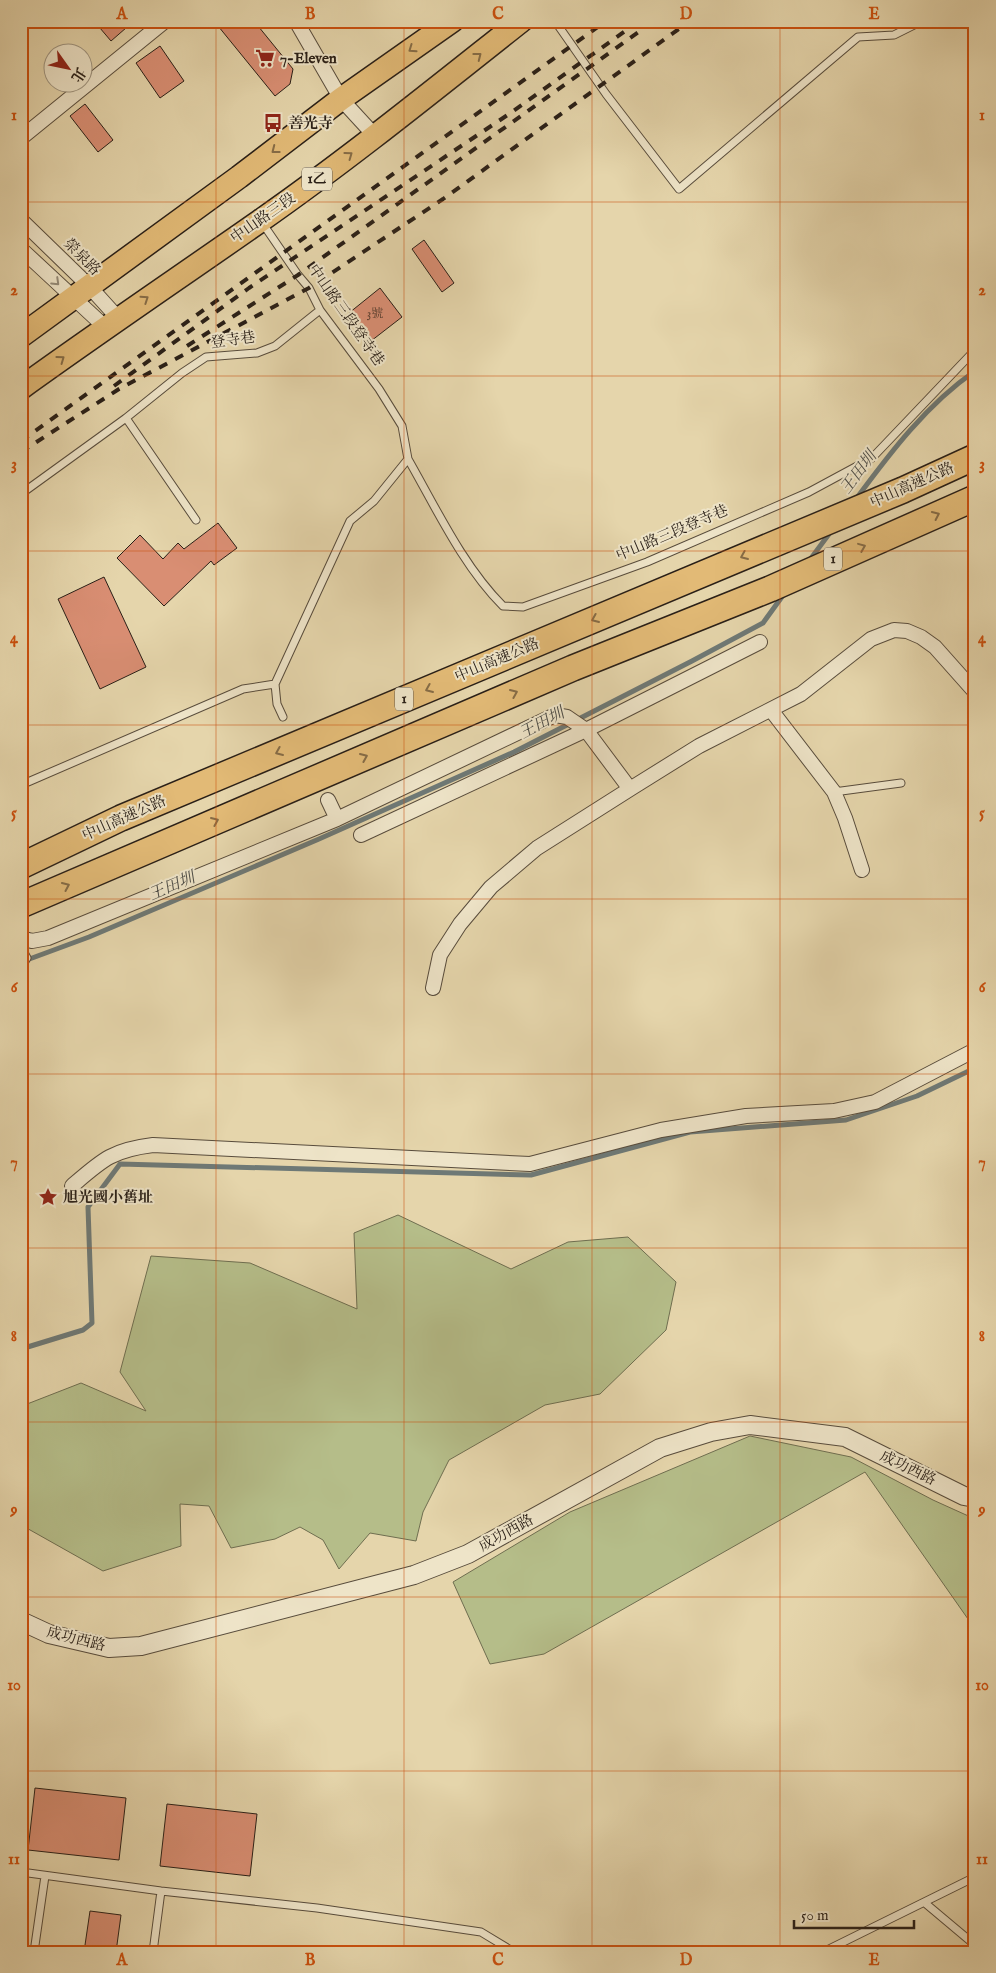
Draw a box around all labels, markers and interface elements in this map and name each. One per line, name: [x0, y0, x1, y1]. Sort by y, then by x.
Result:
text: A: [116, 5, 129, 25]
text: B: [305, 5, 316, 25]
text: C: [492, 5, 504, 25]
text: D: [680, 5, 693, 25]
text: E: [868, 5, 880, 25]
north arrow: [42, 42, 92, 92]
one-way arrow: [408, 43, 418, 52]
supermarket icon: 7-Eleven: [254, 47, 276, 69]
place label: 7-Eleven: [280, 49, 337, 68]
one-way arrow: [472, 53, 481, 61]
text: 北: [67, 64, 89, 85]
text: 1: [11, 106, 17, 126]
text: 1: [979, 106, 985, 126]
bus stop icon: 善光寺: [262, 112, 284, 134]
place label: 善光寺: [288, 114, 333, 133]
one-way arrow: [272, 145, 281, 153]
one-way arrow: [343, 152, 353, 161]
road number: 1乙: [302, 168, 332, 190]
street label: 中山路三段: [227, 189, 299, 247]
street label: 榮泉路: [59, 234, 105, 280]
street label: 中山路三段登寺巷: [304, 260, 388, 370]
one-way arrow: [51, 277, 60, 286]
text: 2: [10, 281, 18, 301]
text: 2: [978, 281, 986, 301]
one-way arrow: [139, 296, 149, 305]
house number: 3號: [367, 306, 383, 321]
street label: 登寺巷: [209, 327, 257, 353]
one-way arrow: [55, 356, 64, 366]
water label: 王田圳: [837, 445, 883, 498]
text: 3: [11, 455, 17, 475]
text: 3: [979, 455, 985, 475]
street label: 中山高速公路: [867, 458, 957, 512]
street label: 中山路三段登寺巷: [613, 501, 731, 565]
one-way arrow: [931, 511, 940, 522]
one-way arrow: [857, 543, 866, 554]
road number: 1: [824, 548, 842, 570]
one-way arrow: [741, 551, 749, 561]
one-way arrow: [591, 613, 600, 623]
text: 4: [10, 629, 19, 649]
text: 4: [978, 629, 987, 649]
street label: 中山高速公路: [452, 634, 542, 686]
one-way arrow: [425, 682, 434, 693]
road number: 1: [395, 688, 413, 711]
one-way arrow: [509, 689, 518, 700]
water label: 王田圳: [516, 702, 571, 744]
one-way arrow: [275, 745, 284, 756]
one-way arrow: [359, 753, 368, 764]
street label: 中山高速公路: [79, 791, 169, 845]
text: 5: [11, 804, 17, 824]
text: 5: [979, 804, 985, 824]
one-way arrow: [210, 817, 219, 828]
water label: 王田圳: [146, 867, 201, 906]
one-way arrow: [61, 881, 70, 892]
text: 6: [11, 978, 19, 998]
text: 6: [979, 978, 987, 998]
text: 7: [10, 1153, 18, 1173]
text: 7: [978, 1153, 986, 1173]
place icon: 旭光國小舊址: [37, 1186, 59, 1208]
place label: 旭光國小舊址: [63, 1188, 153, 1207]
text: 8: [11, 1327, 17, 1347]
text: 8: [979, 1327, 985, 1347]
street label: 成功西路: [877, 1446, 939, 1490]
text: 9: [10, 1501, 18, 1521]
text: 9: [978, 1501, 986, 1521]
street label: 成功西路: [475, 1510, 537, 1556]
street label: 成功西路: [45, 1623, 107, 1655]
text: 10: [7, 1676, 21, 1696]
text: 10: [975, 1676, 989, 1696]
text: 11: [8, 1850, 20, 1870]
text: 11: [976, 1850, 988, 1870]
scale bar: [794, 1898, 914, 1930]
text: 50 m: [801, 1906, 829, 1925]
text: A: [116, 1951, 129, 1971]
text: B: [305, 1951, 316, 1971]
text: C: [492, 1951, 504, 1971]
text: D: [680, 1951, 693, 1971]
text: E: [868, 1951, 880, 1971]

